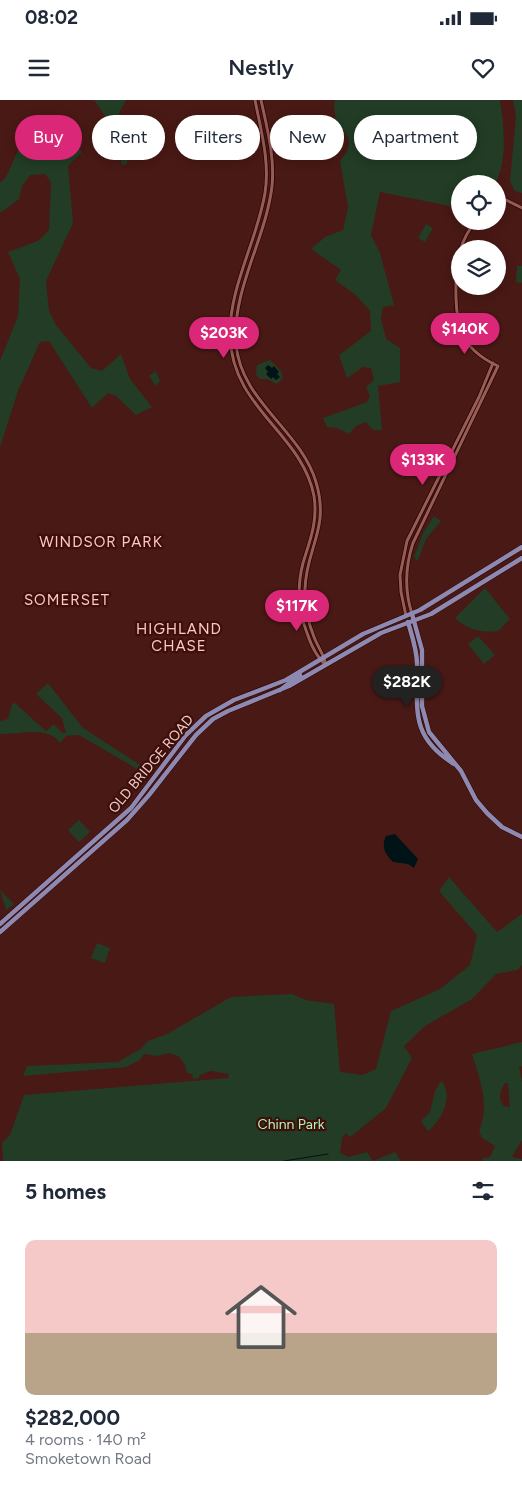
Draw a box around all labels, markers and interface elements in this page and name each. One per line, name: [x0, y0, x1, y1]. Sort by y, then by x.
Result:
text: 08:02: [25, 6, 78, 29]
icon: menu: [25, 54, 53, 82]
text: Nestly: [228, 54, 294, 81]
icon: heart: [469, 54, 497, 82]
chip: Buy: [15, 115, 82, 160]
chip: Rent: [92, 115, 165, 160]
chip: Filters: [175, 115, 260, 160]
chip: New: [270, 115, 344, 160]
chip: Apartment: [354, 115, 477, 160]
map controls: [451, 175, 506, 295]
button: locate: [451, 175, 506, 230]
button: layers: [451, 240, 506, 295]
pin: $140K: [430, 312, 500, 355]
pin: $203K: [189, 316, 259, 359]
text: $140K: [442, 319, 488, 338]
text: $203K: [200, 323, 248, 342]
pin: $133K: [388, 444, 458, 486]
text: $133K: [401, 450, 445, 469]
district label: WINDSOR PARK: [39, 533, 163, 551]
pin: $117K: [262, 590, 332, 632]
district label: SOMERSET: [24, 591, 110, 609]
text: $117K: [276, 596, 318, 615]
district label: HIGHLAND CHASE: [136, 620, 222, 655]
pin: $282K: [372, 666, 442, 708]
text: $282K: [383, 672, 431, 691]
street label: OLD BRIDGE ROAD: [105, 711, 197, 817]
park label: Chinn Park: [258, 1116, 325, 1133]
icon: filters: [469, 1177, 497, 1205]
text: 5 homes: [25, 1179, 106, 1204]
icon: home: [216, 1272, 306, 1362]
text: $282,000: [25, 1405, 120, 1430]
text: 4 rooms · 140 m²: [25, 1430, 146, 1449]
text: Smoketown Road: [25, 1449, 151, 1468]

